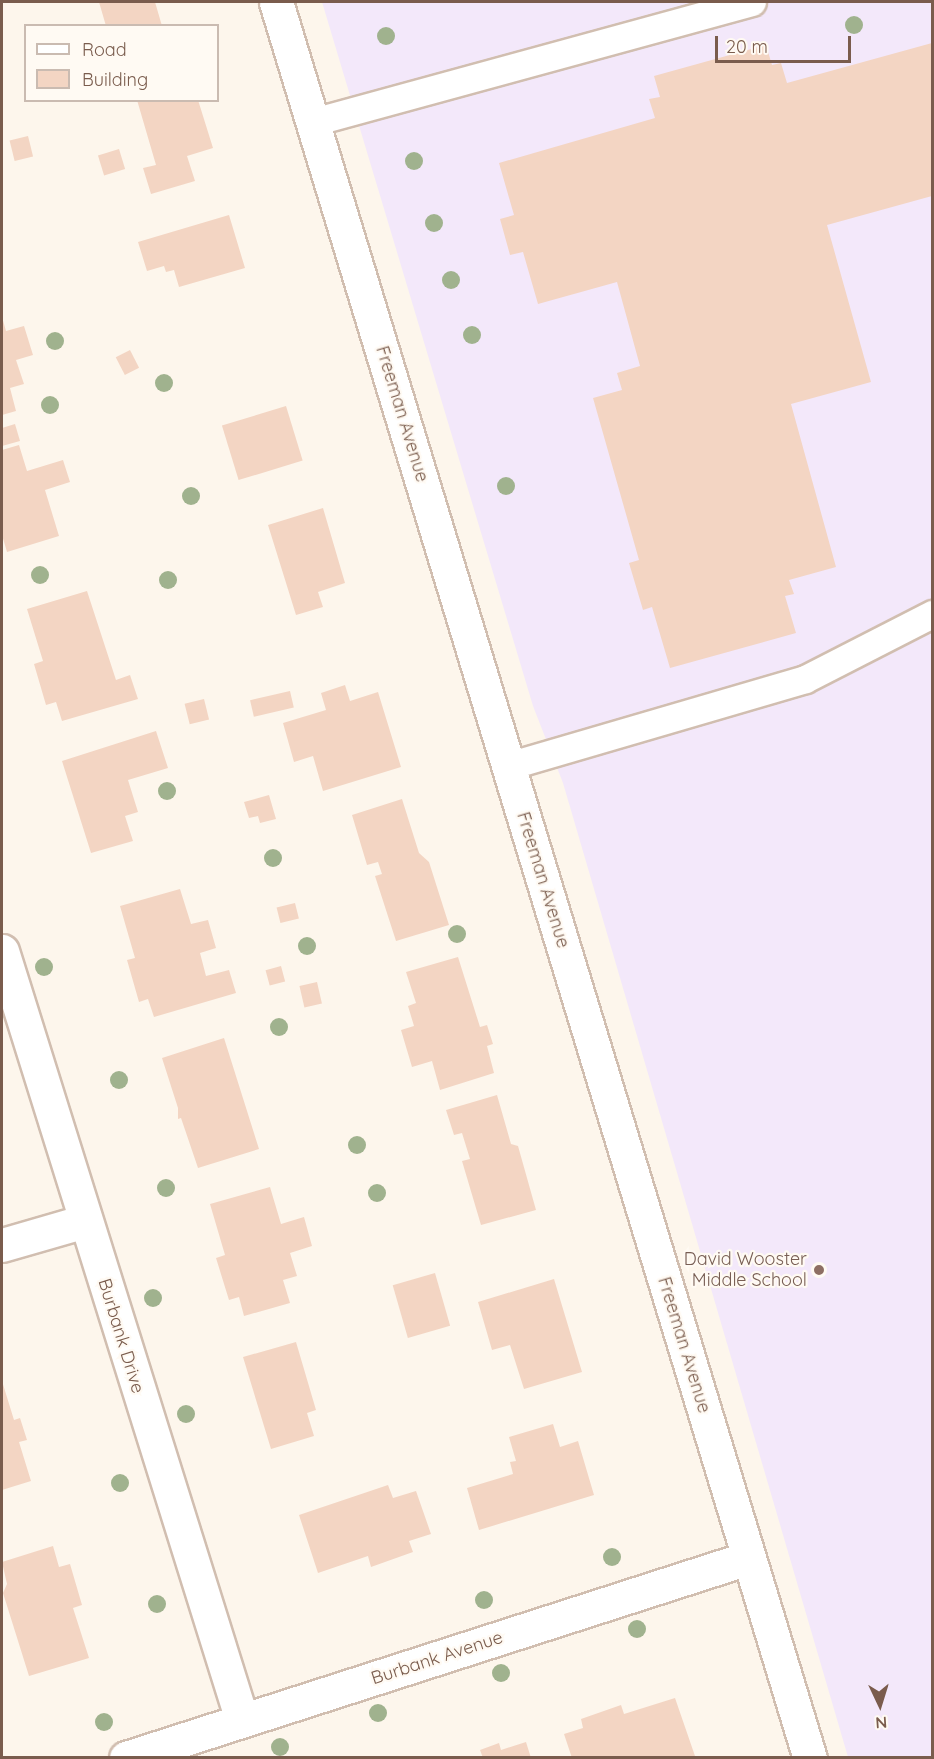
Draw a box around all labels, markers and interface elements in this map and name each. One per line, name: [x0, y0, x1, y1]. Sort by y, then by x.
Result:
legend: [24, 24, 219, 102]
scale bar: [718, 24, 854, 62]
text: 20 m: [726, 35, 768, 58]
text: Road: [82, 38, 127, 61]
text: Building: [82, 68, 148, 91]
street label: Freeman Avenue: [371, 343, 433, 485]
street label: Freeman Avenue: [512, 809, 574, 951]
place label: David Wooster Middle School: [684, 1249, 807, 1292]
marker: David Wooster Middle School: [812, 1263, 826, 1277]
street label: Freeman Avenue: [653, 1274, 715, 1416]
street label: Burbank Drive: [93, 1276, 149, 1396]
street label: Burbank Avenue: [368, 1627, 506, 1689]
north arrow: [850, 1675, 910, 1735]
text: N: [875, 1713, 888, 1733]

